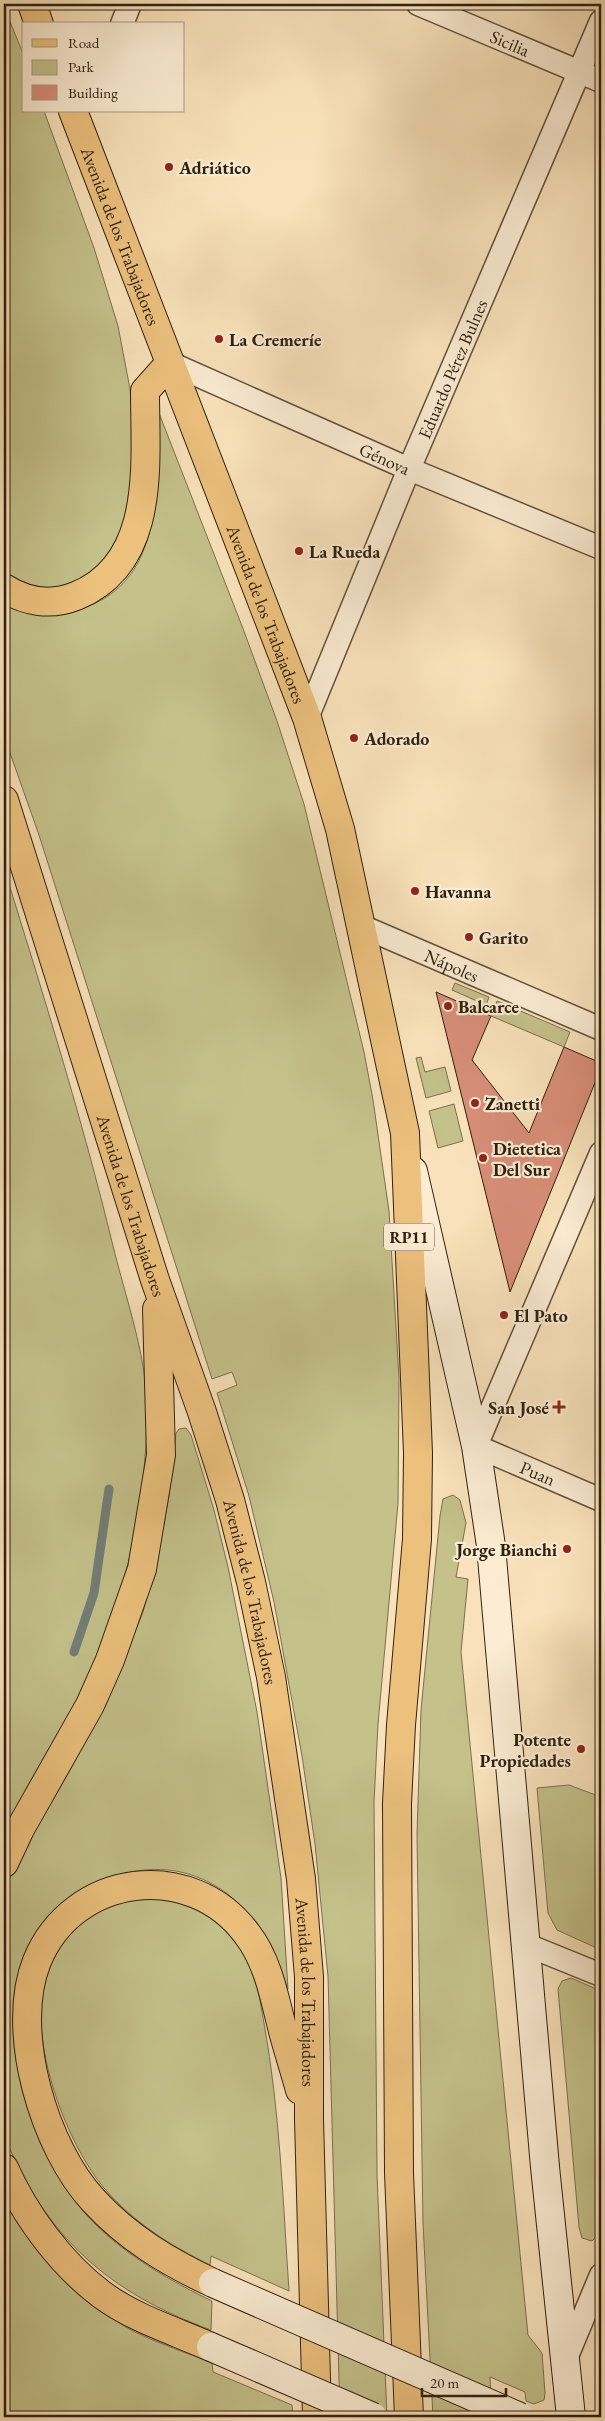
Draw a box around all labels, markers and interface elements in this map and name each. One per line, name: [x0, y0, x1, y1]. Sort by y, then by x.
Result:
legend: [22, 22, 185, 112]
street label: Sicilia: [487, 24, 534, 62]
text: Road: [68, 33, 100, 52]
text: Park: [68, 57, 95, 76]
text: Building: [68, 83, 118, 102]
street label: Avenida de los Trabajadores: [76, 143, 166, 329]
place label: Adriático: [178, 156, 251, 179]
marker: Adriático: [163, 161, 175, 173]
street label: Eduardo Pérez Bulnes: [412, 296, 492, 442]
place label: La Cremeríe: [229, 328, 322, 351]
marker: La Cremeríe: [213, 333, 225, 345]
street label: Génova: [356, 437, 415, 480]
street label: Avenida de los Trabajadores: [222, 520, 312, 707]
place label: La Rueda: [309, 540, 380, 563]
marker: La Rueda: [293, 545, 305, 557]
place label: Adorado: [363, 727, 429, 750]
marker: Adorado: [348, 732, 360, 744]
place label: Havanna: [425, 880, 491, 903]
marker: Havanna: [409, 885, 421, 897]
place label: Garito: [479, 926, 528, 949]
marker: Garito: [463, 931, 475, 943]
street label: Nápoles: [421, 943, 483, 987]
place label: Balcarce: [458, 995, 520, 1018]
marker: Balcarce: [442, 1000, 454, 1012]
place label: Zanetti: [485, 1092, 541, 1115]
marker: Zanetti: [469, 1097, 481, 1109]
street label: Avenida de los Trabajadores: [92, 1111, 171, 1300]
place label: Dietetica Del Sur: [493, 1137, 561, 1181]
marker: Dietetica Del Sur: [477, 1152, 489, 1164]
road number: RP11: [384, 1224, 434, 1250]
place label: El Pato: [514, 1304, 568, 1327]
marker: El Pato: [498, 1309, 510, 1321]
place label: San José: [488, 1396, 549, 1419]
marker: San José: [553, 1401, 565, 1413]
street label: Puan: [517, 1455, 560, 1491]
street label: Avenida de los Trabajadores: [219, 1496, 283, 1686]
place label: Jorge Bianchi: [454, 1538, 558, 1561]
marker: Jorge Bianchi: [561, 1543, 573, 1555]
place label: Potente Propiedades: [480, 1728, 571, 1772]
marker: Potente Propiedades: [575, 1743, 587, 1755]
street label: Avenida de los Trabajadores: [291, 1896, 321, 2087]
scale bar: [422, 2366, 506, 2398]
text: 20 m: [430, 2373, 459, 2392]

